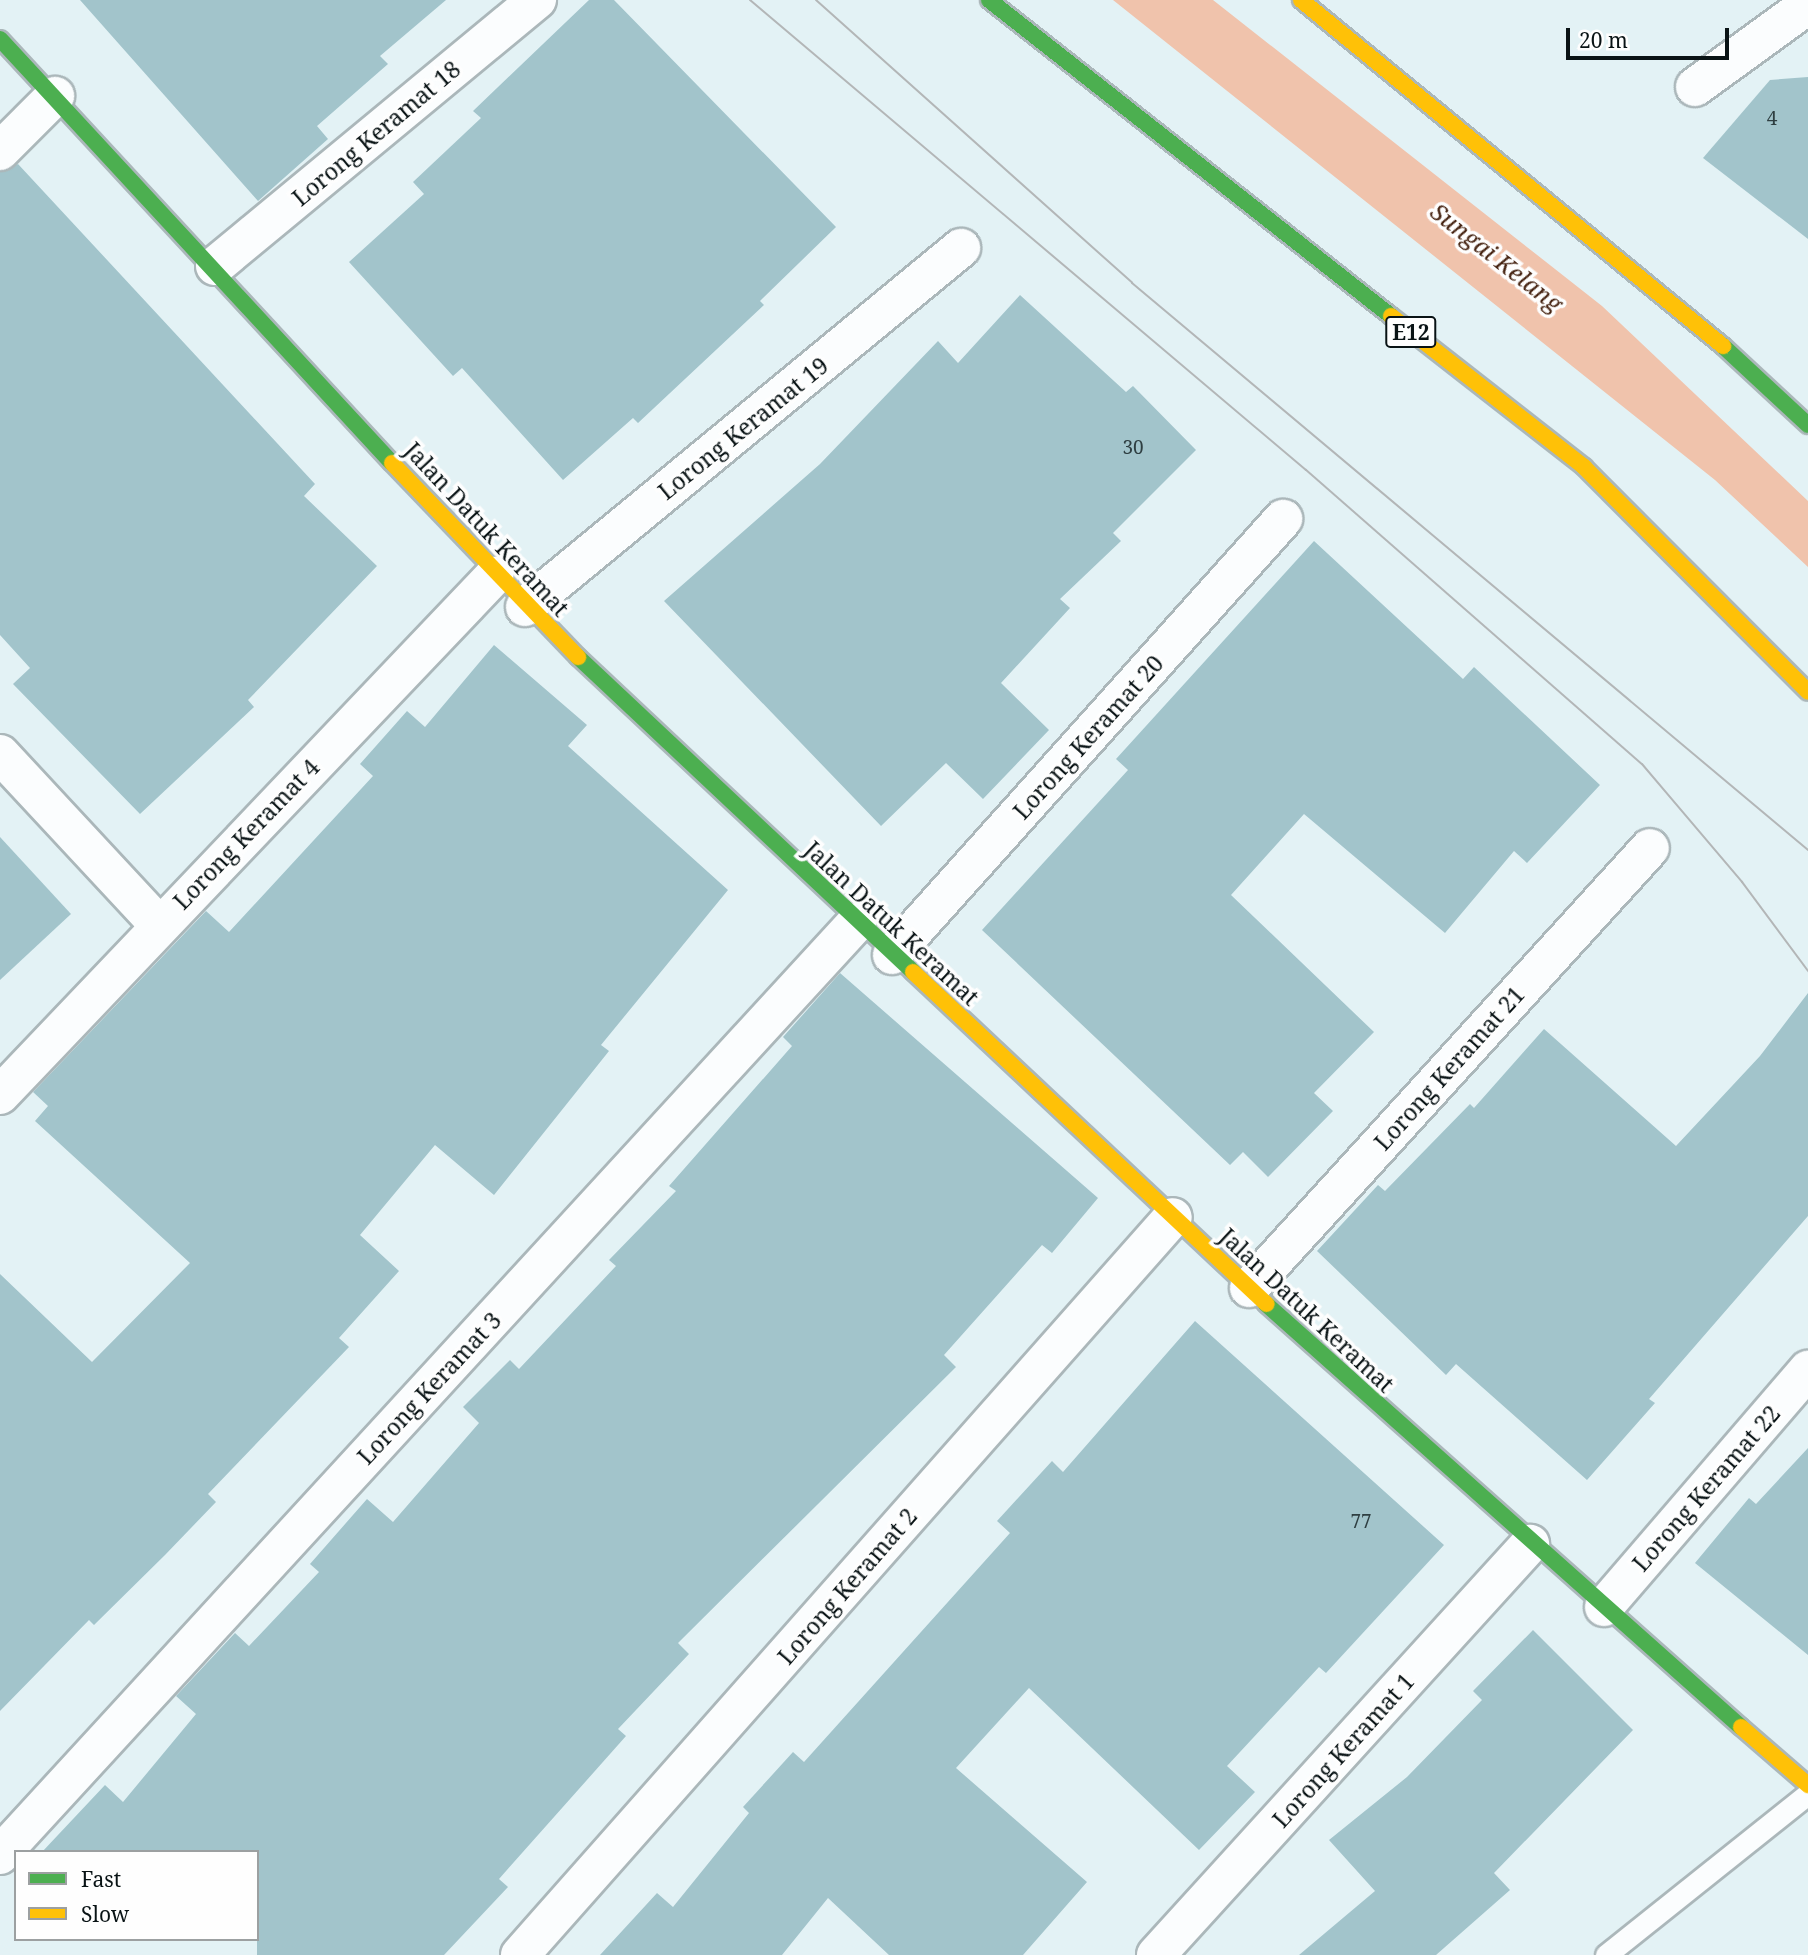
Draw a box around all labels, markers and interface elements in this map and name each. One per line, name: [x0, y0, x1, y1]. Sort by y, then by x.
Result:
scale bar: [1570, 14, 1733, 58]
text: 20 m: [1579, 26, 1628, 54]
street label: Lorong Keramat 18: [286, 55, 466, 211]
house number: 4: [1767, 108, 1777, 130]
water label: Sungai Kelang: [1425, 197, 1569, 317]
road number: E12: [1385, 314, 1437, 350]
street label: Lorong Keramat 19: [652, 351, 834, 505]
street label: Jalan Datuk Keramat: [399, 436, 575, 622]
house number: 30: [1122, 437, 1144, 459]
street label: Lorong Keramat 20: [1007, 650, 1169, 824]
street label: Lorong Keramat 4: [167, 753, 325, 915]
street label: Jalan Datuk Keramat: [799, 835, 985, 1011]
street label: Lorong Keramat 21: [1368, 981, 1530, 1155]
street label: Jalan Datuk Keramat: [1214, 1222, 1400, 1398]
street label: Lorong Keramat 3: [351, 1306, 507, 1470]
street label: Lorong Keramat 22: [1626, 1399, 1786, 1577]
street label: Lorong Keramat 2: [772, 1502, 922, 1670]
house number: 77: [1350, 1511, 1372, 1533]
street label: Lorong Keramat 1: [1267, 1667, 1419, 1833]
legend: [14, 1850, 259, 1941]
text: Fast: [81, 1865, 121, 1893]
text: Slow: [81, 1900, 129, 1928]

